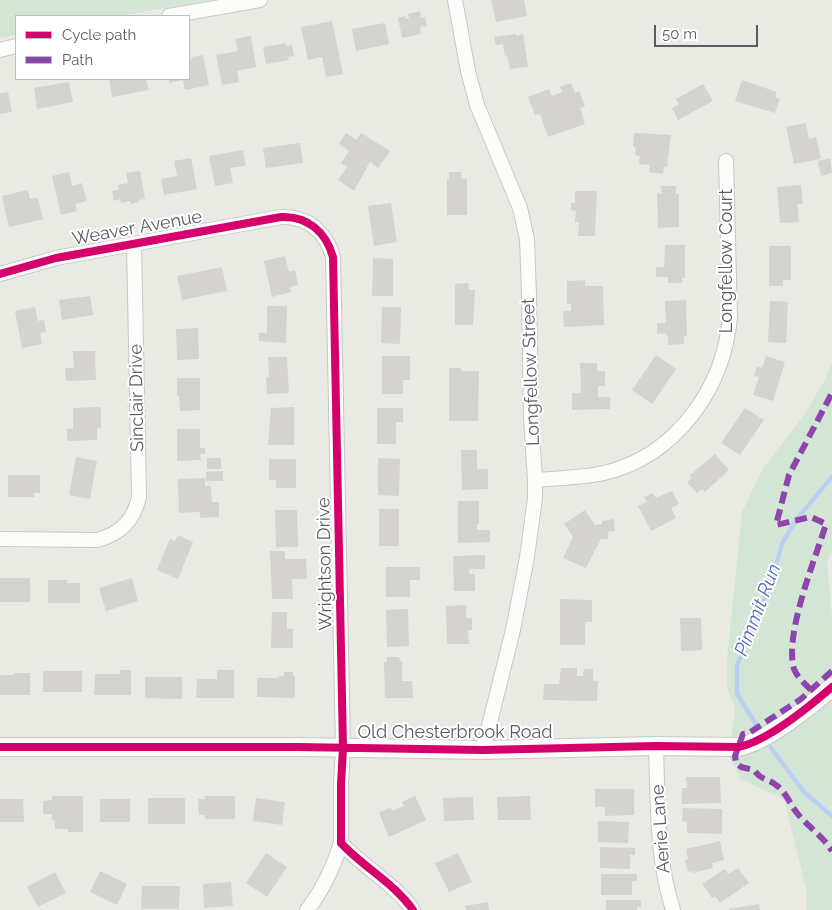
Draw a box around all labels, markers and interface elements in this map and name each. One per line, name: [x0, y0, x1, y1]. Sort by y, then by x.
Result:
legend: [15, 15, 190, 80]
scale bar: [657, 15, 761, 47]
text: 50 m: [662, 25, 697, 43]
text: Cycle path: [62, 26, 136, 44]
text: Path: [62, 51, 93, 69]
street label: Longfellow Court: [716, 189, 738, 333]
street label: Weaver Avenue: [70, 206, 204, 250]
street label: Longfellow Street: [518, 298, 544, 446]
street label: Sinclair Drive: [125, 344, 149, 452]
street label: Wrightson Drive: [313, 497, 337, 631]
water label: Pimmit Run: [730, 561, 786, 659]
street label: Old Chesterbrook Road: [358, 722, 552, 744]
street label: Aerie Lane: [647, 784, 675, 874]

